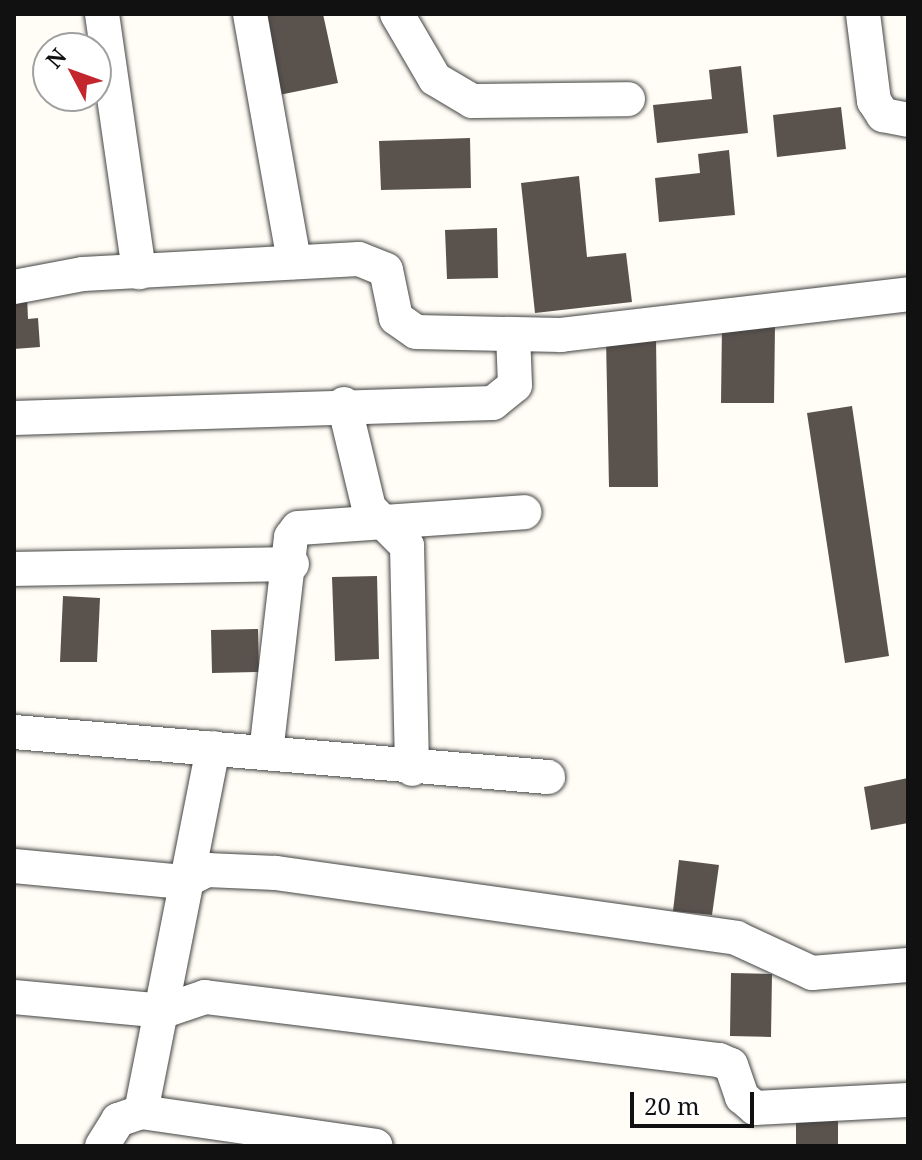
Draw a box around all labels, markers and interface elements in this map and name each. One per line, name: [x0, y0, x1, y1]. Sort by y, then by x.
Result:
north arrow: [32, 32, 112, 112]
text: N: [38, 41, 72, 74]
scale bar: [634, 1076, 758, 1126]
text: 20 m: [644, 1089, 700, 1122]

